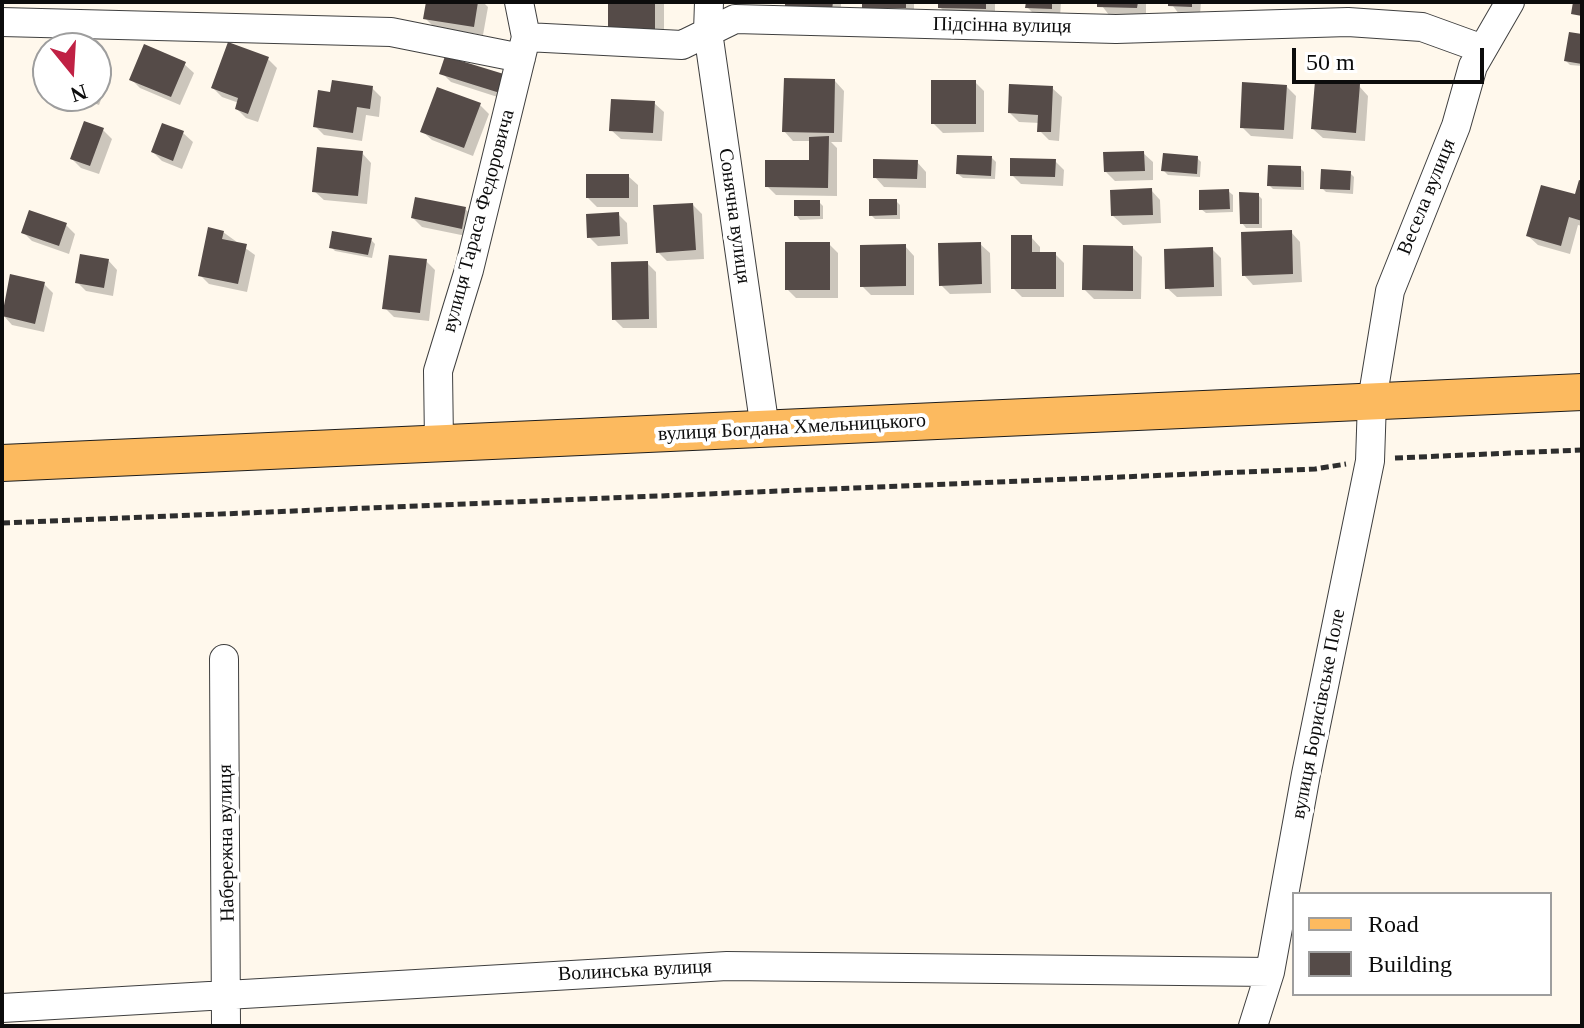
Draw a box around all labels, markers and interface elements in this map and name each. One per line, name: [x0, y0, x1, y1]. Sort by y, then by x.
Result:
street label: Підсінна вулиця: [933, 13, 1071, 39]
north arrow: [32, 32, 112, 112]
scale bar: [1296, 32, 1488, 82]
text: 50 m: [1306, 49, 1355, 75]
text: N: [68, 79, 90, 108]
street label: вулиця Тараса Федоровича: [438, 107, 520, 335]
street label: Весела вулиця: [1393, 135, 1461, 259]
street label: Сонячна вулиця: [713, 147, 755, 285]
street label: вулиця Богдана Хмельницького: [657, 409, 927, 447]
street label: вулиця Борисівське Поле: [1287, 607, 1351, 821]
street label: Набережна вулиця: [214, 764, 240, 922]
legend: [1292, 892, 1552, 996]
text: Road: [1368, 911, 1419, 937]
text: Building: [1368, 951, 1452, 977]
street label: Волинська вулиця: [557, 955, 713, 987]

